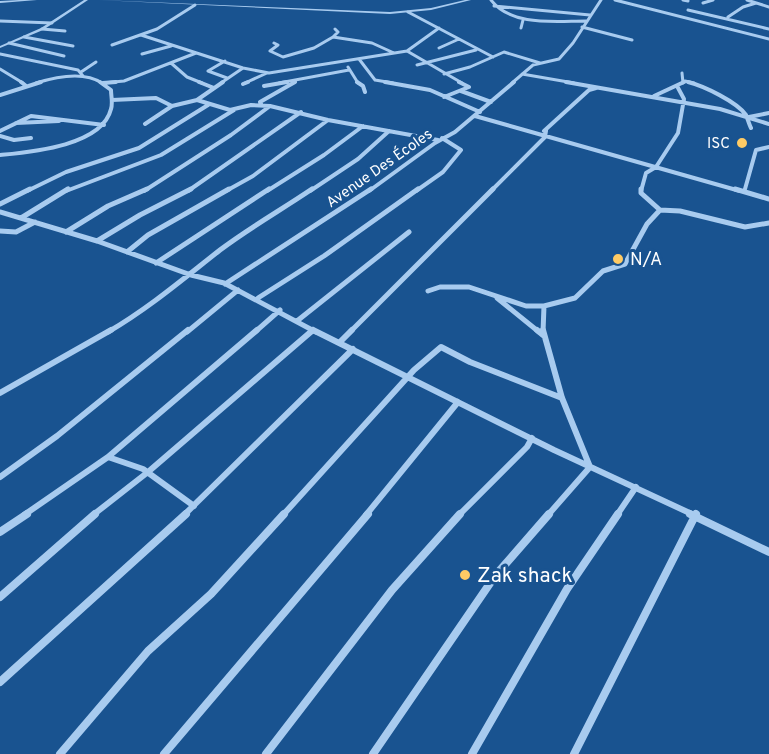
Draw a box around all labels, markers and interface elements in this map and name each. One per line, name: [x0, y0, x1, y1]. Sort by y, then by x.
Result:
street label: Avenue Des Écoles: [322, 125, 437, 213]
place label: ISC: [707, 135, 730, 154]
marker: ISC: [735, 136, 749, 150]
place label: N/A: [630, 249, 662, 272]
marker: N/A: [611, 252, 625, 266]
place label: Zak shack: [477, 563, 573, 590]
marker: Zak shack: [458, 568, 472, 582]

